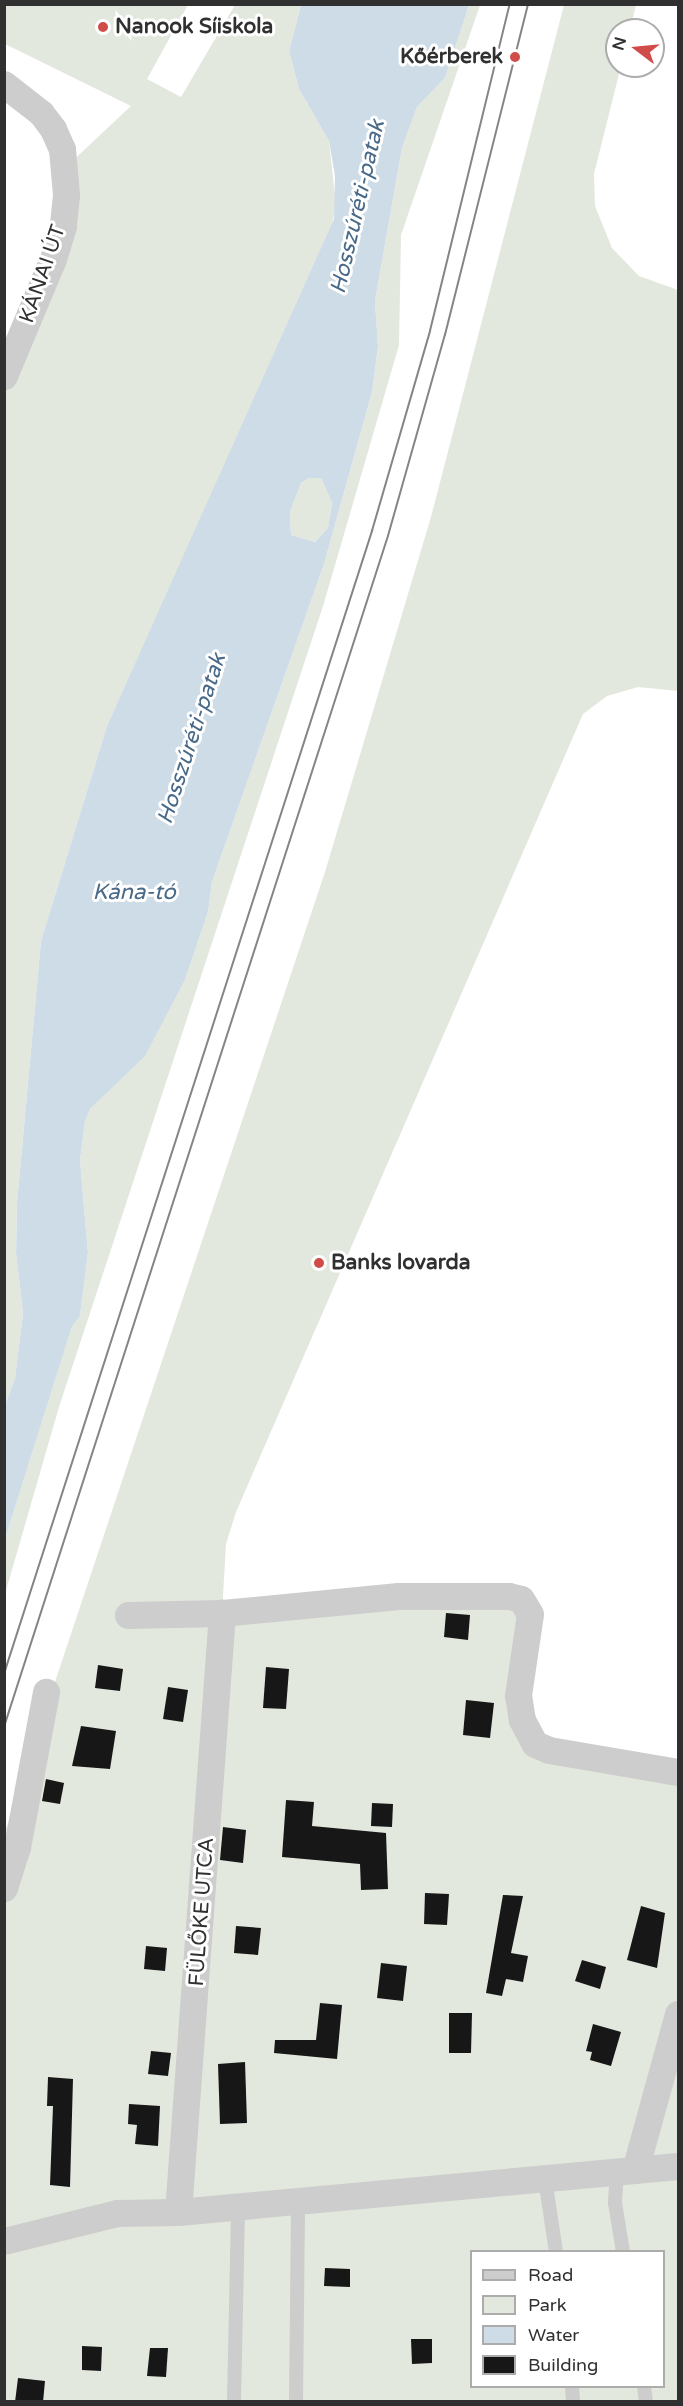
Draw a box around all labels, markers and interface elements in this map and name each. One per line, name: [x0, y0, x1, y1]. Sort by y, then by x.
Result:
place label: Nanook Síiskola: [115, 14, 273, 40]
north arrow: [605, 18, 665, 78]
marker: Nanook Síiskola: [96, 20, 110, 34]
text: N: [608, 35, 631, 53]
place label: Kőérberek: [400, 44, 503, 70]
marker: Kőérberek: [508, 50, 522, 64]
water label: Hosszúréti-patak: [325, 118, 391, 296]
street label: KÁNAI ÚT: [14, 222, 72, 326]
water label: Hosszúréti-patak: [152, 651, 232, 827]
water label: Kána-tó: [92, 880, 176, 906]
place label: Banks lovarda: [331, 1250, 470, 1276]
marker: Banks lovarda: [312, 1256, 326, 1270]
street label: FÜLŐKE UTCA: [184, 1837, 220, 1987]
legend: [470, 2250, 665, 2388]
text: Road: [528, 2264, 573, 2286]
text: Park: [528, 2294, 566, 2316]
text: Water: [528, 2324, 579, 2346]
text: Building: [528, 2354, 598, 2376]

